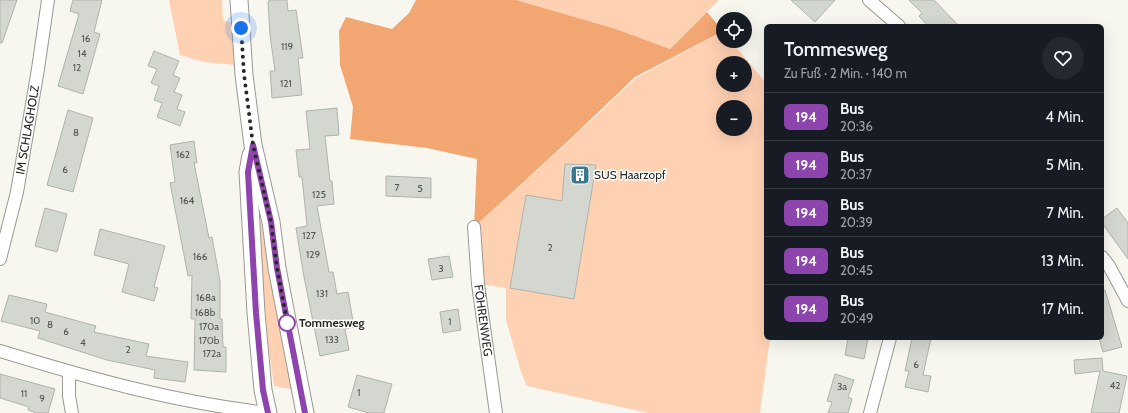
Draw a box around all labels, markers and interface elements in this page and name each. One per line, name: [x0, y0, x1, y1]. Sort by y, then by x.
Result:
map controls: [716, 12, 752, 136]
button: locate: [716, 12, 752, 48]
your location: [231, 18, 251, 38]
house number: 16: [82, 32, 91, 45]
button: heart: [1042, 37, 1084, 79]
text: Tommesweg: [784, 38, 887, 61]
house number: 119: [281, 40, 293, 53]
house number: 14: [77, 47, 87, 60]
button: +: [716, 56, 752, 92]
house number: 12: [73, 61, 81, 74]
text: Zu Fuß · 2 Min. · 140 m: [784, 65, 907, 81]
house number: 121: [280, 77, 292, 90]
street label: IM SCHLAGHOLZ: [12, 84, 42, 176]
button: −: [716, 100, 752, 136]
text: Bus: [840, 100, 864, 118]
text: 194: [795, 108, 817, 126]
text: 4 Min.: [1045, 108, 1084, 126]
text: 20:36: [840, 118, 873, 134]
house number: 8: [73, 126, 79, 139]
house number: 162: [176, 148, 190, 161]
text: Bus: [840, 148, 864, 166]
text: 194: [795, 156, 817, 174]
text: 5 Min.: [1046, 156, 1084, 174]
house number: 6: [62, 163, 68, 176]
building icon: SUS Haarzopf: [569, 164, 591, 186]
text: 20:37: [840, 166, 872, 182]
place label: SUS Haarzopf: [594, 167, 666, 182]
house number: 7: [394, 181, 400, 194]
house number: 5: [417, 182, 423, 195]
house number: 125: [312, 188, 326, 201]
house number: 164: [180, 194, 195, 207]
text: Bus: [840, 196, 864, 214]
text: 194: [795, 204, 817, 222]
text: 7 Min.: [1046, 204, 1084, 222]
text: 20:39: [840, 214, 873, 230]
house number: 127: [302, 229, 316, 242]
house number: 2: [547, 241, 553, 254]
text: Bus: [840, 244, 864, 262]
house number: 129: [306, 248, 320, 261]
house number: 166: [193, 250, 208, 263]
text: 194: [795, 252, 817, 270]
text: 13 Min.: [1041, 252, 1084, 270]
house number: 3: [438, 262, 444, 275]
text: 20:45: [840, 262, 873, 278]
street label: FÖHRENWEG: [471, 284, 496, 357]
house number: 131: [316, 287, 328, 300]
house number: 168a: [196, 291, 216, 304]
text: Bus: [840, 292, 864, 310]
text: 194: [795, 300, 817, 318]
text: 17 Min.: [1041, 300, 1084, 318]
house number: 168b: [195, 306, 216, 319]
text: 20:49: [840, 310, 874, 326]
house number: 10: [30, 314, 40, 327]
marker: Tommesweg: [278, 314, 296, 332]
place label: Tommesweg: [299, 315, 365, 330]
house number: 1: [448, 315, 452, 328]
house number: 8: [47, 318, 53, 331]
house number: 170a: [199, 320, 219, 333]
house number: 6: [63, 325, 69, 338]
house number: 133: [325, 333, 339, 346]
house number: 170b: [199, 334, 220, 347]
house number: 4: [80, 336, 86, 349]
house number: 2: [125, 343, 131, 356]
house number: 172a: [203, 347, 221, 360]
house number: 6: [913, 358, 919, 371]
house number: 42: [1109, 379, 1121, 392]
house number: 3a: [837, 380, 847, 393]
house number: 1: [357, 386, 361, 399]
house number: 11: [21, 387, 27, 400]
house number: 9: [39, 392, 45, 405]

